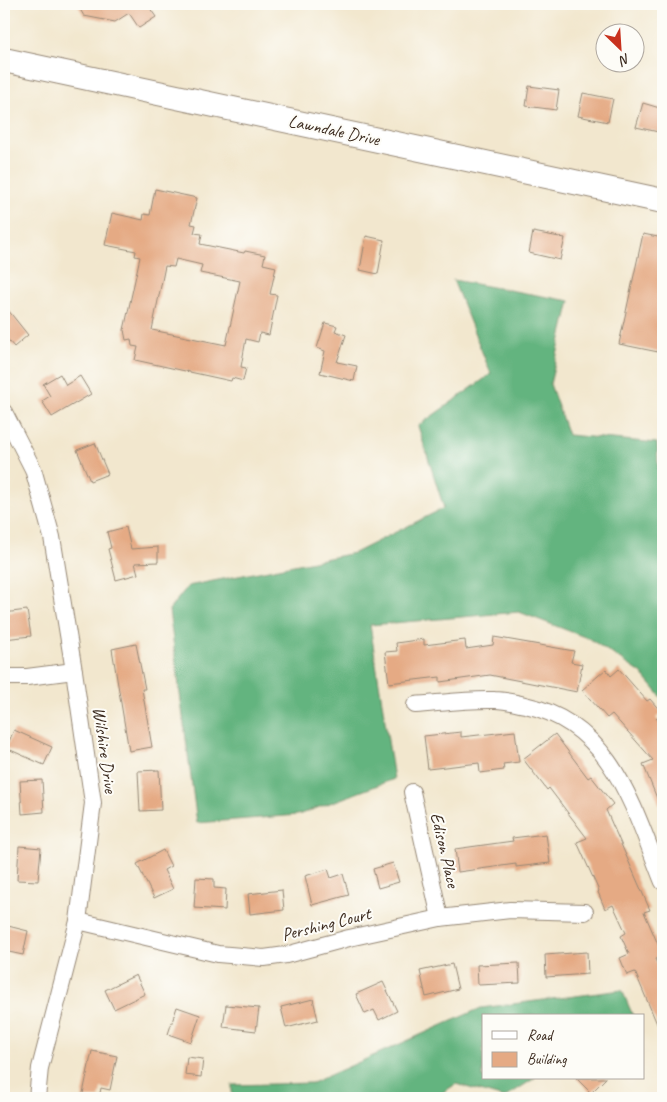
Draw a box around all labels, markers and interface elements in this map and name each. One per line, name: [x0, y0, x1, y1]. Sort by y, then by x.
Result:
north arrow: [594, 22, 644, 72]
text: N: [616, 50, 633, 70]
street label: Lawndale Drive: [287, 110, 383, 151]
street label: Wilshire Drive: [88, 706, 122, 795]
street label: Edison Place: [426, 810, 465, 891]
street label: Pershing Court: [279, 902, 375, 946]
legend: [482, 1014, 644, 1080]
text: Road: [527, 1026, 554, 1045]
text: Building: [527, 1050, 567, 1069]

